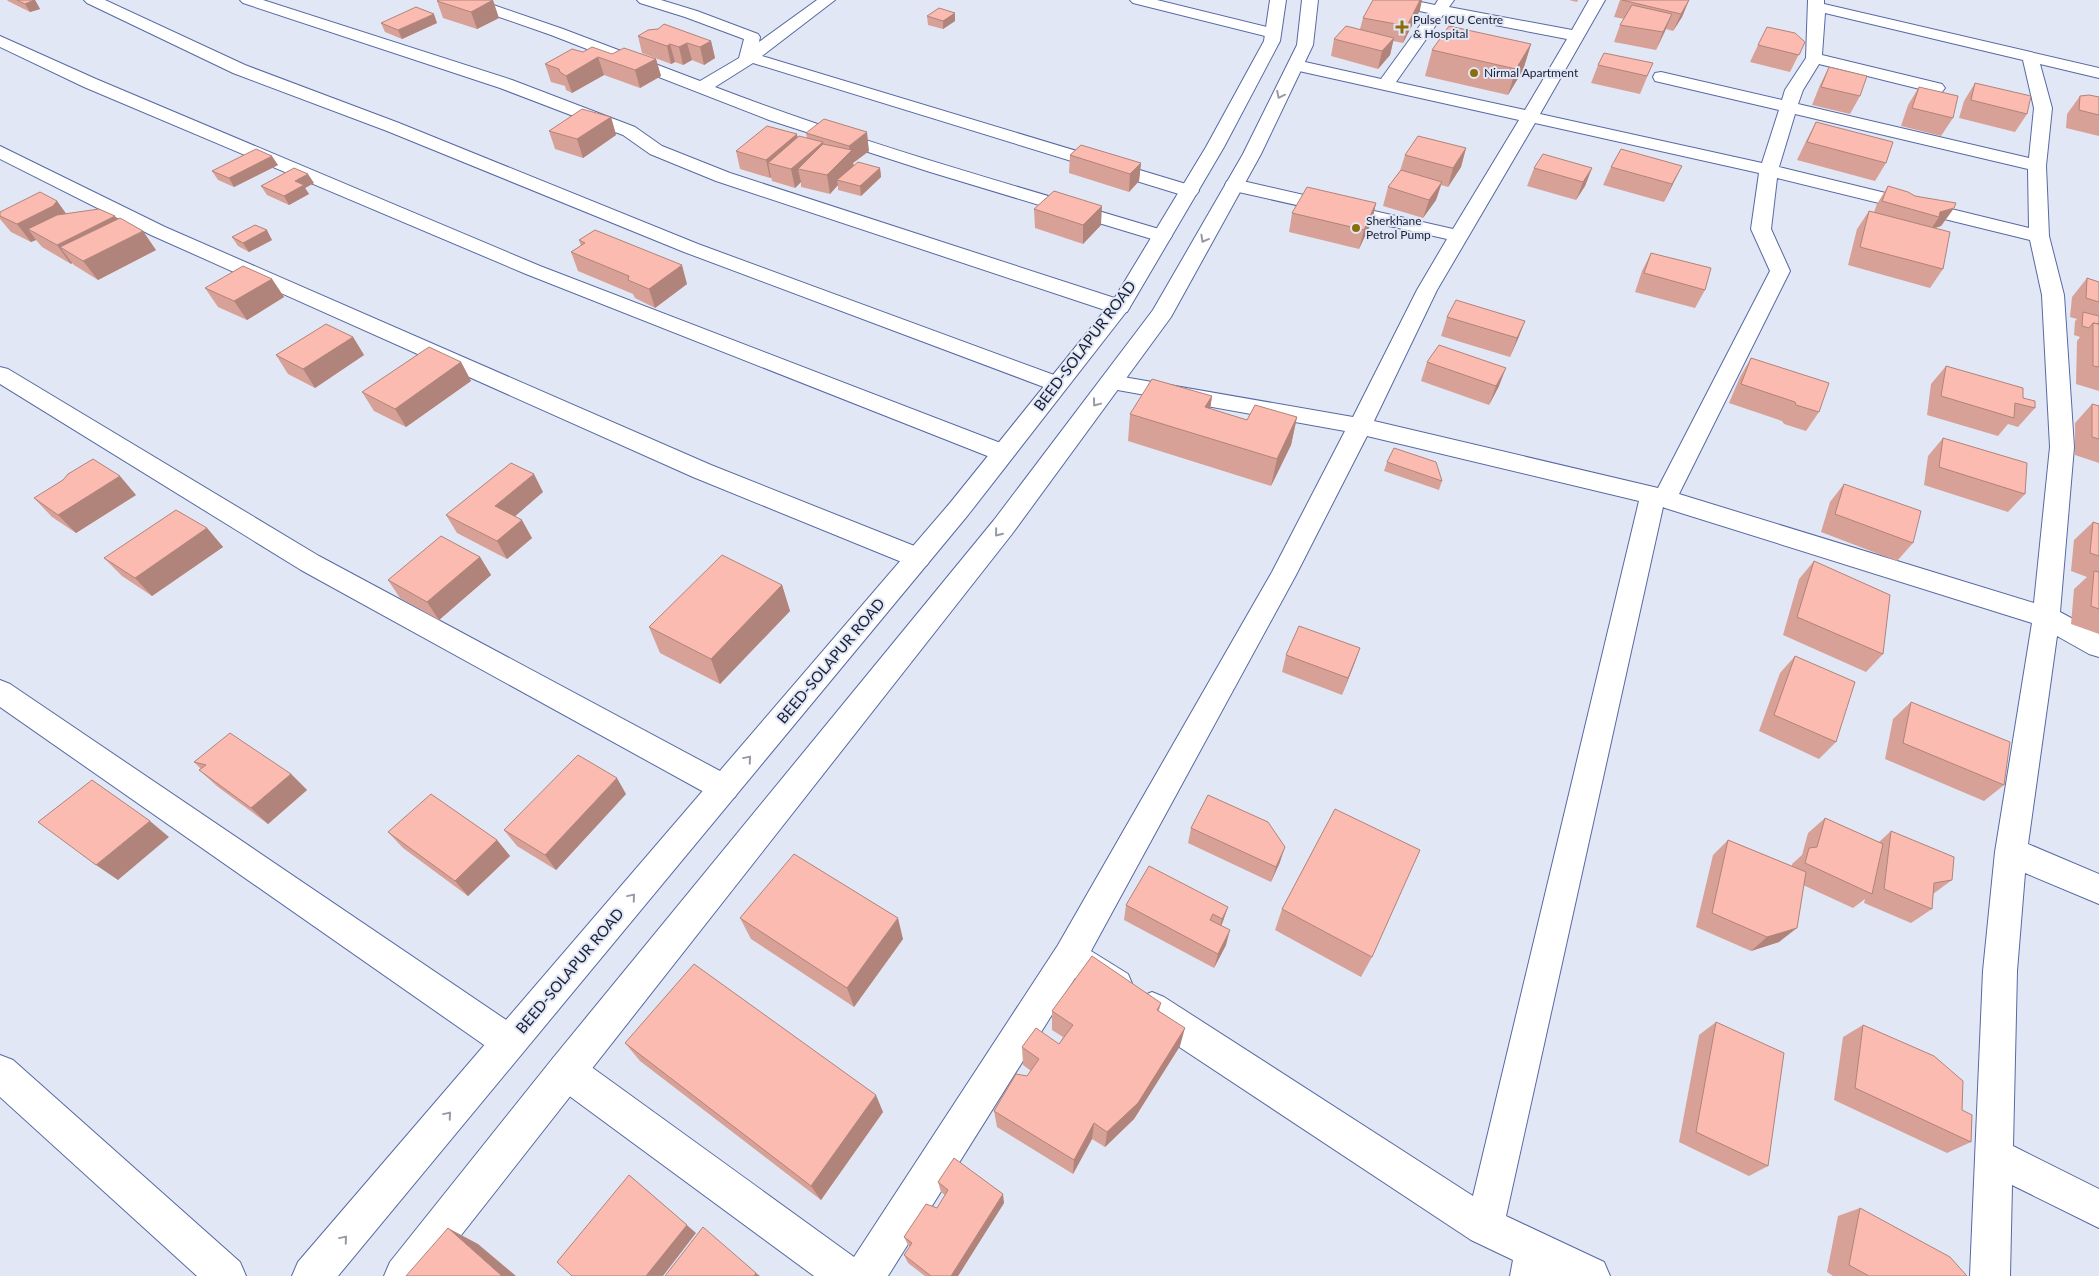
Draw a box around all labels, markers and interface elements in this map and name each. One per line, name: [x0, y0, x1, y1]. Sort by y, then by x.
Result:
place label: Pulse ICU Centre & Hospital: [1413, 12, 1503, 41]
marker: Pulse ICU Centre & Hospital: [1395, 20, 1409, 34]
place label: Nirmal Apartment: [1484, 65, 1579, 80]
marker: Nirmal Apartment: [1468, 67, 1480, 79]
one-way arrow: [1277, 90, 1287, 99]
place label: Sherkhane Petrol Pump: [1366, 213, 1431, 242]
marker: Sherkhane Petrol Pump: [1350, 222, 1362, 234]
one-way arrow: [1200, 233, 1210, 242]
street label: BEED-SOLAPUR ROAD: [1030, 277, 1139, 414]
one-way arrow: [1093, 397, 1101, 406]
one-way arrow: [995, 527, 1004, 537]
street label: BEED-SOLAPUR ROAD: [773, 594, 888, 727]
one-way arrow: [743, 756, 751, 765]
one-way arrow: [627, 893, 636, 902]
street label: BEED-SOLAPUR ROAD: [512, 904, 627, 1037]
one-way arrow: [443, 1111, 452, 1120]
one-way arrow: [338, 1235, 347, 1244]

